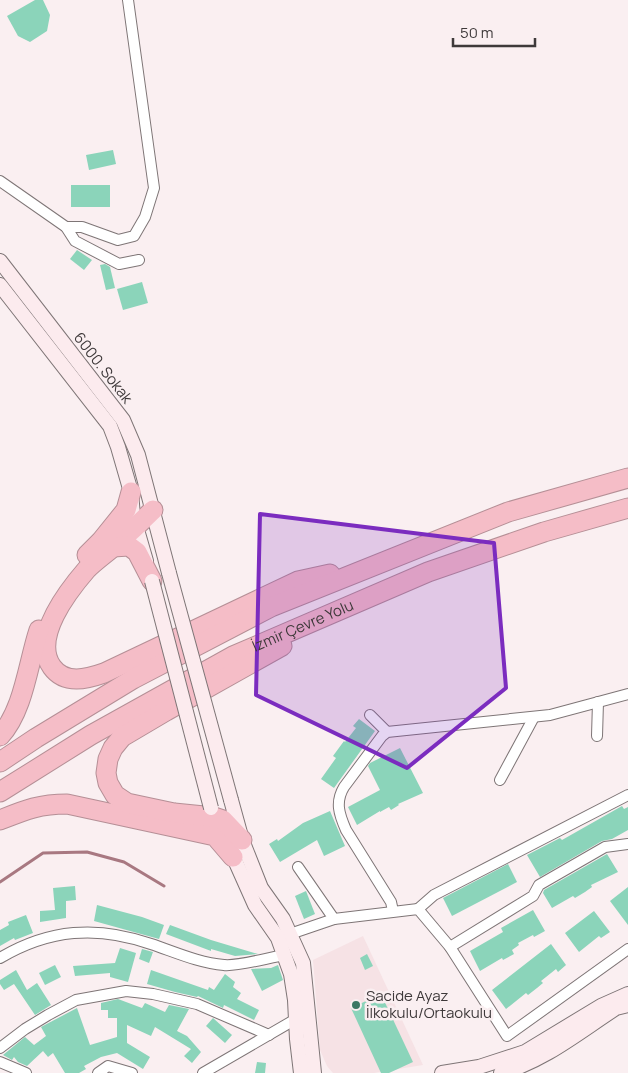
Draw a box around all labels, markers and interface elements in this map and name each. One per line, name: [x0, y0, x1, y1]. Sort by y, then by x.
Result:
scale bar: [453, 15, 536, 47]
text: 50 m: [460, 22, 494, 43]
street label: 6000. Sokak: [69, 328, 138, 408]
street label: İzmir Çevre Yolu: [249, 594, 357, 657]
place label: Sacide Ayaz İlkokulu/Ortaokulu: [366, 985, 492, 1023]
marker: Sacide Ayaz İlkokulu/Ortaokulu: [350, 999, 362, 1011]

